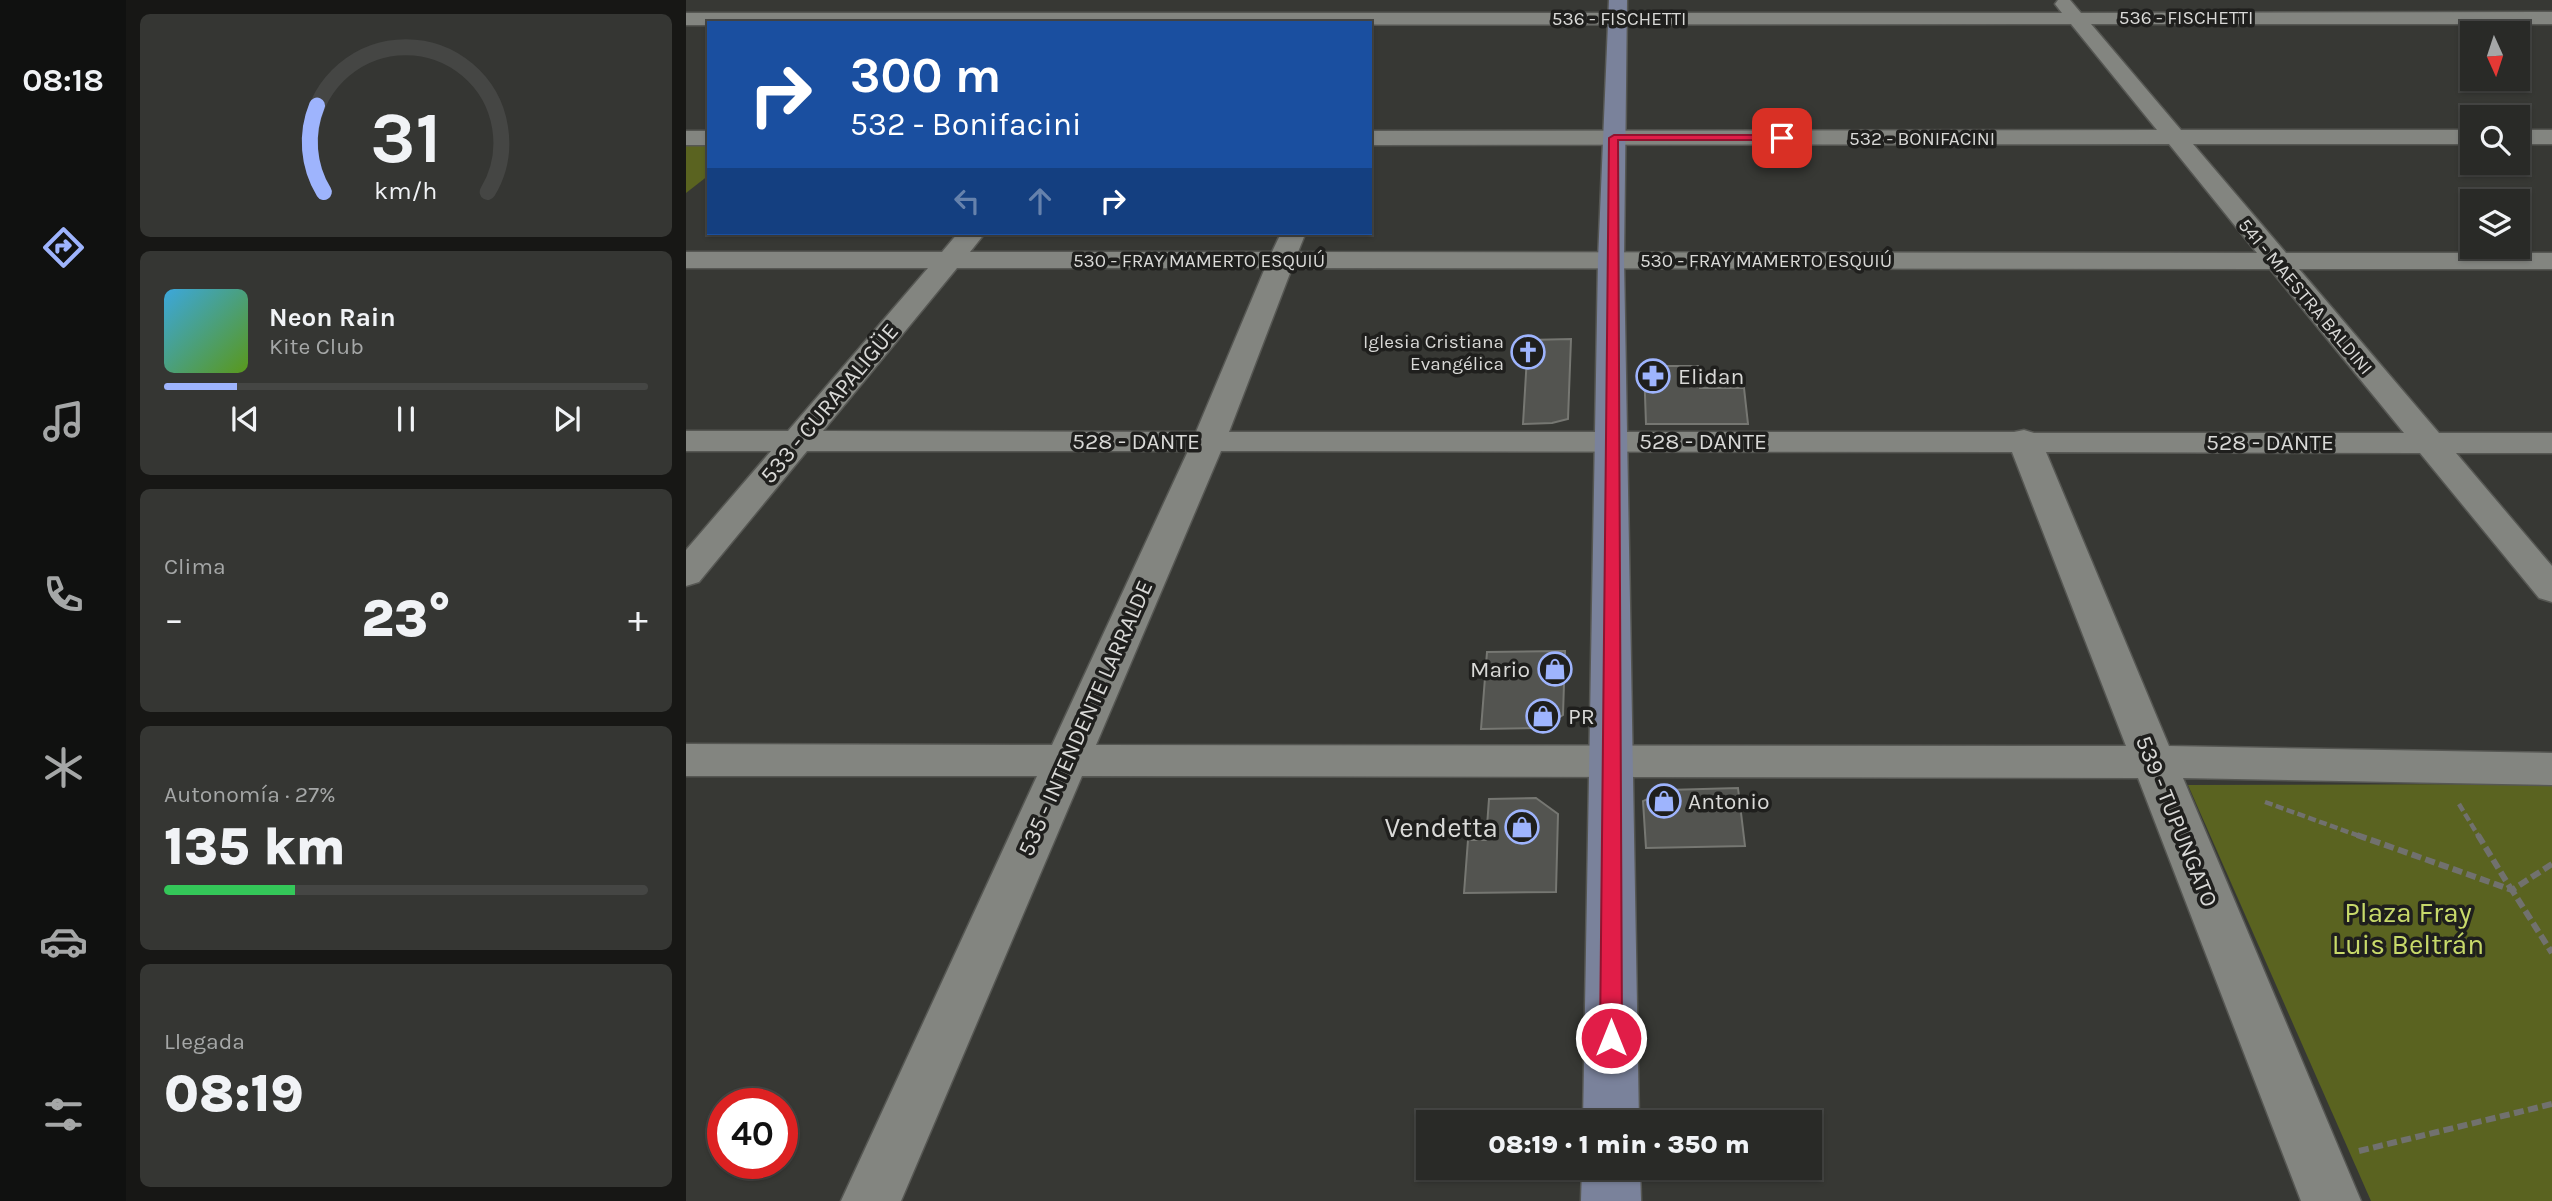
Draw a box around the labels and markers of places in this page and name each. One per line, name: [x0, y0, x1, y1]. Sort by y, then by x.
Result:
pin: [1752, 108, 1812, 168]
place label: Iglesia Cristiana Evangélica: [1363, 331, 1504, 375]
church icon: Iglesia Cristiana Evangélica: [1509, 333, 1547, 371]
pharmacy icon: Elidan: [1634, 357, 1672, 395]
place label: Elidan: [1678, 363, 1744, 390]
shop icon: Mario: [1536, 650, 1574, 688]
place label: Mario: [1470, 656, 1530, 683]
shop icon: PR: [1524, 697, 1562, 735]
place label: PR: [1568, 703, 1595, 730]
shop icon: Antonio: [1645, 782, 1683, 820]
place label: Antonio: [1688, 788, 1770, 815]
shop icon: Vendetta: [1503, 808, 1541, 846]
place label: Vendetta: [1384, 811, 1498, 844]

